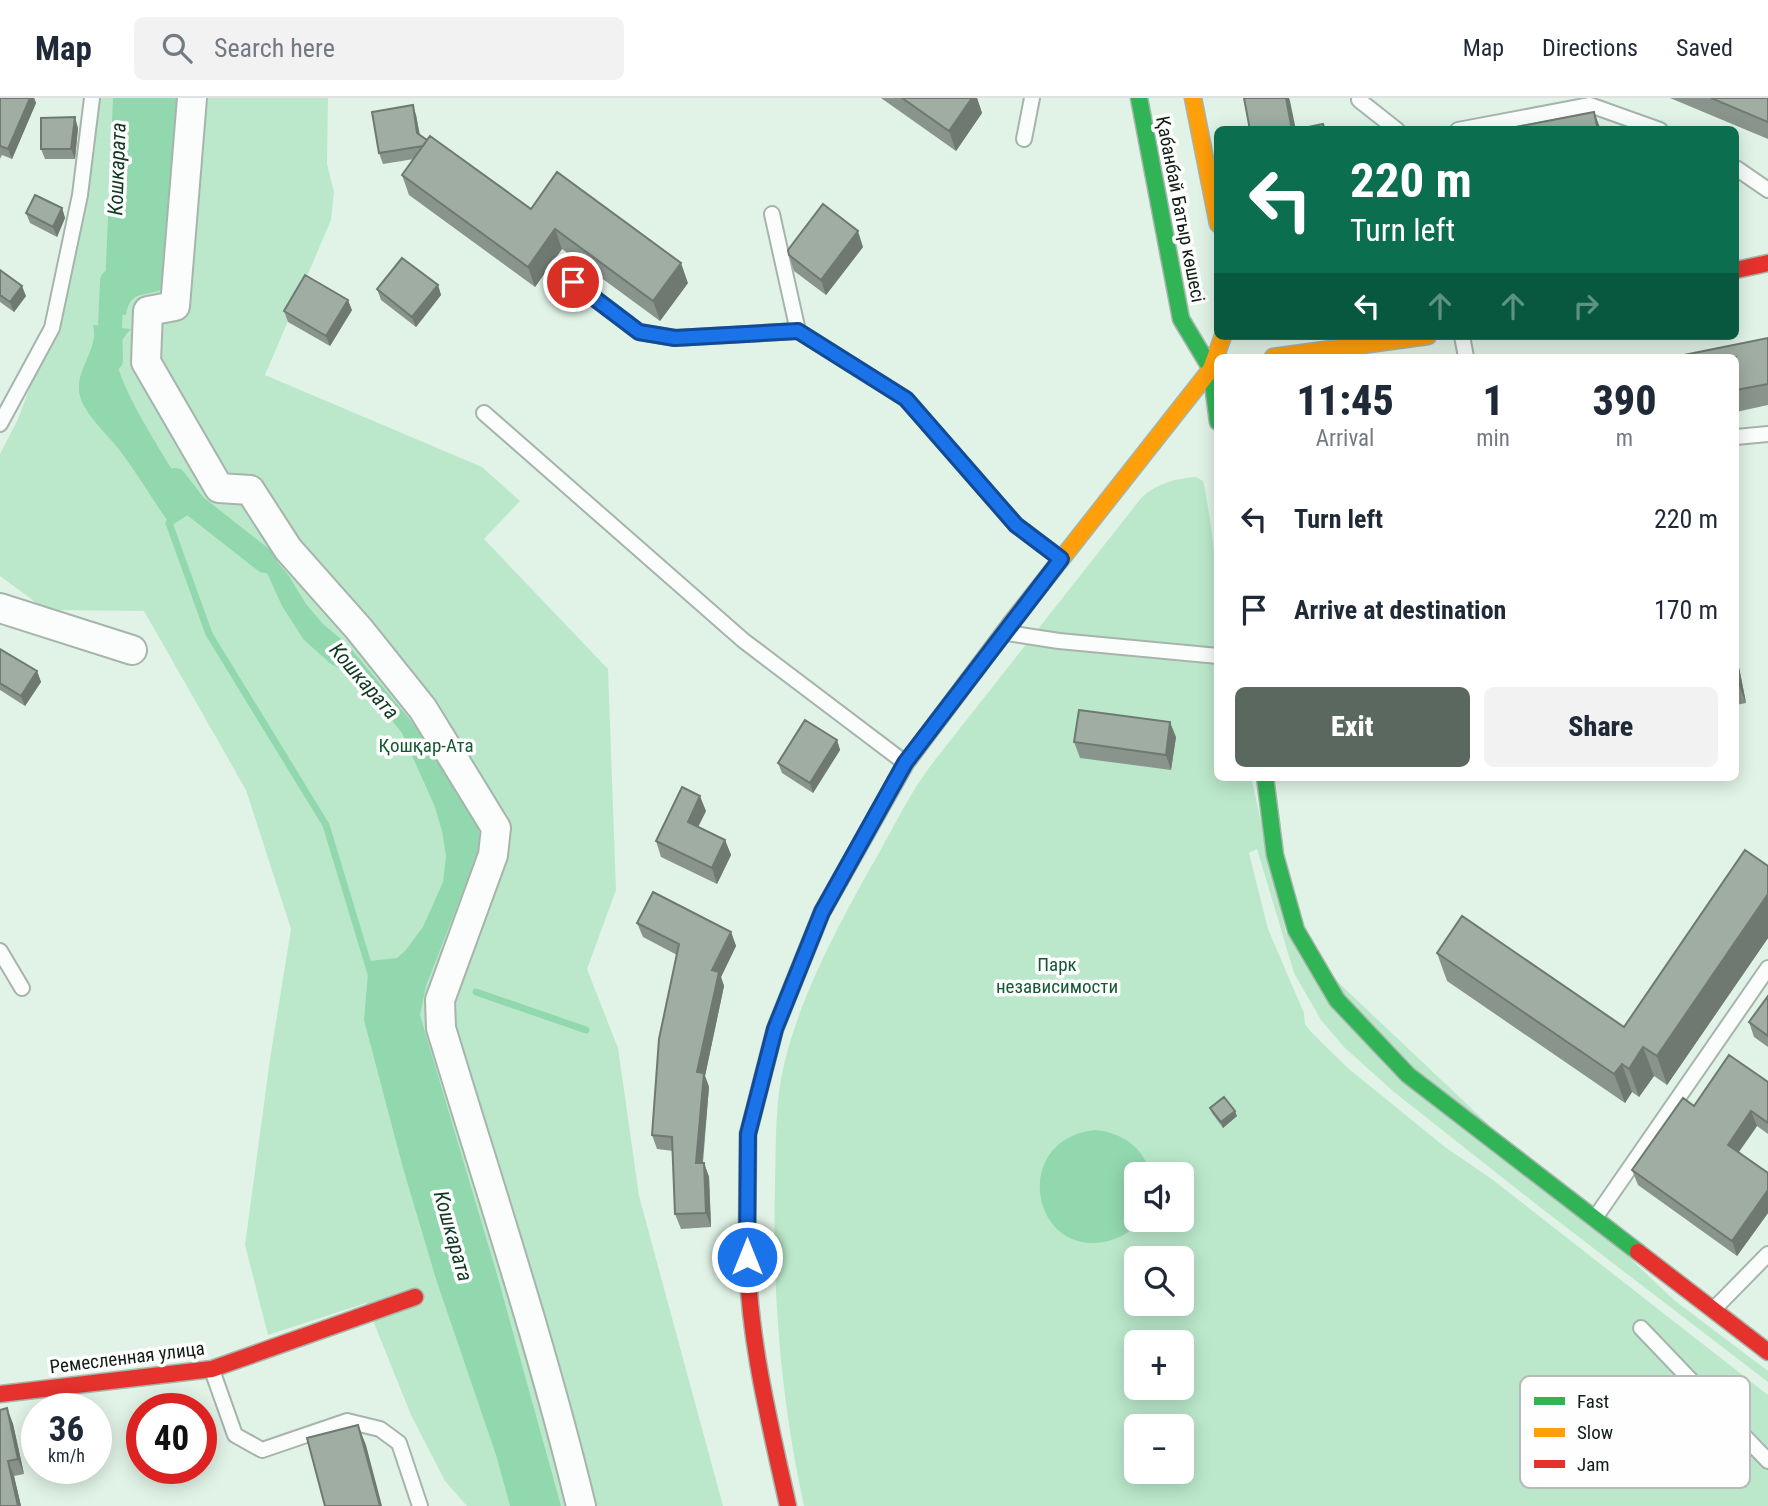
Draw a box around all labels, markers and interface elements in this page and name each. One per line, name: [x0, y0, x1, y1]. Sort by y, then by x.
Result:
search box: [134, 17, 624, 80]
text: Map: [35, 29, 92, 68]
icon: search: [158, 29, 196, 67]
text: Search here: [214, 33, 335, 63]
text: Map: [1463, 34, 1504, 62]
text: Directions: [1542, 34, 1638, 62]
text: Saved: [1676, 34, 1733, 62]
street label: Қабанбай Батыр көшесі: [1151, 114, 1210, 304]
water label: Кошкарата: [103, 122, 131, 216]
text: 220 m: [1350, 152, 1472, 209]
icon: left: [1235, 154, 1326, 245]
text: Turn left: [1350, 211, 1455, 249]
pin: [543, 252, 603, 312]
icon: arrive: [554, 263, 592, 301]
icon: left: [1348, 287, 1386, 325]
icon: ahead: [1421, 287, 1459, 325]
icon: ahead: [1494, 287, 1532, 325]
icon: right: [1567, 287, 1605, 325]
text: 11:45: [1296, 376, 1394, 425]
text: 1: [1482, 376, 1504, 425]
text: 390: [1592, 376, 1657, 425]
text: Arrival: [1316, 425, 1374, 452]
text: min: [1476, 425, 1510, 452]
text: m: [1616, 425, 1633, 452]
icon: left: [1235, 500, 1273, 538]
text: Turn left: [1294, 504, 1383, 534]
text: 220 m: [1654, 504, 1718, 534]
icon: arrive: [1235, 591, 1273, 629]
text: Arrive at destination: [1294, 595, 1506, 625]
text: 170 m: [1654, 595, 1718, 625]
water label: Кошкарата: [324, 638, 404, 724]
button: Exit: [1235, 687, 1470, 767]
button: Share: [1484, 687, 1718, 767]
park label: Қошқар-Ата: [378, 734, 474, 757]
park label: Парк независимости: [996, 953, 1118, 998]
map controls: [1124, 1162, 1194, 1484]
button: sound: [1124, 1162, 1194, 1232]
water label: Кошкарата: [429, 1188, 477, 1284]
position arrow: [710, 1220, 784, 1294]
button: search: [1124, 1246, 1194, 1316]
button: +: [1124, 1330, 1194, 1400]
street label: Ремесленная улица: [48, 1337, 206, 1378]
legend: [1520, 1376, 1750, 1488]
text: Fast: [1577, 1390, 1609, 1413]
speed limit sign: 40: [126, 1393, 217, 1484]
text: 36: [49, 1409, 84, 1450]
button: −: [1124, 1414, 1194, 1484]
text: Slow: [1577, 1421, 1613, 1444]
text: km/h: [48, 1445, 85, 1466]
text: Jam: [1577, 1453, 1610, 1476]

